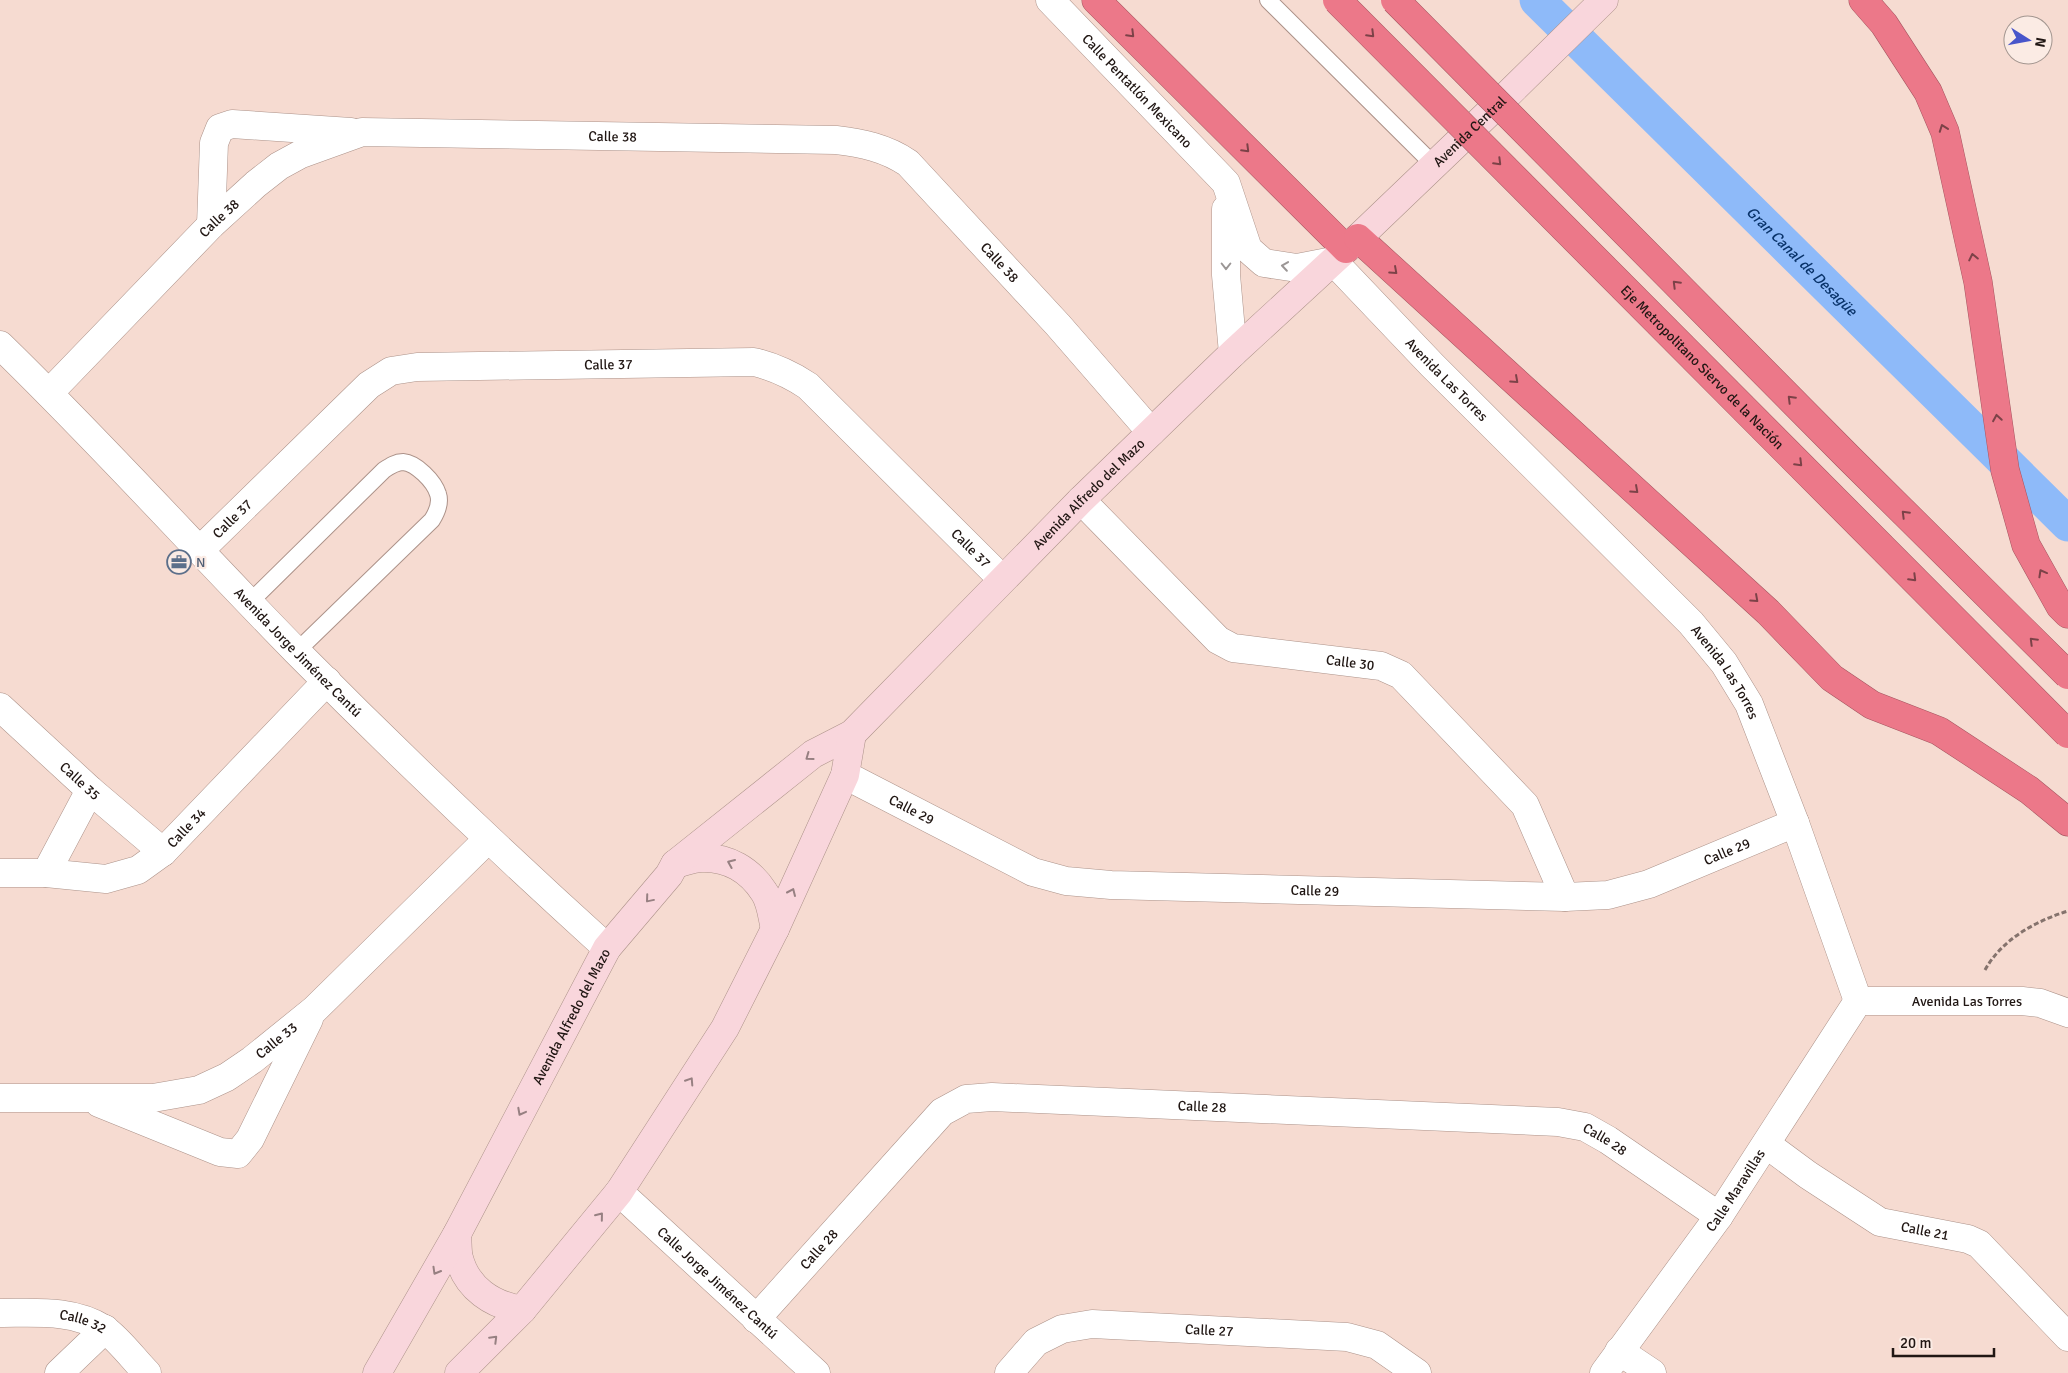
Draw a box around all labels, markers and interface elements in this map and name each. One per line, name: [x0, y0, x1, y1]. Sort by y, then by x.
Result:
north arrow: [2003, 15, 2053, 65]
one-way arrow: [1125, 29, 1134, 38]
one-way arrow: [1365, 29, 1374, 38]
street label: Calle Pentatlón Mexicano: [1079, 30, 1196, 151]
text: N: [2031, 36, 2050, 49]
street label: Avenida Central: [1429, 92, 1510, 170]
one-way arrow: [1939, 125, 1949, 133]
street label: Calle 38: [588, 127, 637, 145]
one-way arrow: [1240, 143, 1249, 152]
one-way arrow: [1493, 156, 1502, 165]
street label: Calle 38: [195, 195, 243, 241]
water label: Gran Canal de Desagüe: [1743, 203, 1862, 321]
street label: Calle 38: [977, 239, 1023, 286]
one-way arrow: [1968, 253, 1978, 262]
one-way arrow: [1280, 262, 1289, 272]
one-way arrow: [1221, 263, 1232, 271]
one-way arrow: [1389, 265, 1398, 274]
street label: Eje Metropolitano Siervo de la Nación: [1617, 281, 1788, 453]
one-way arrow: [1673, 281, 1682, 290]
street label: Avenida Las Torres: [1402, 334, 1492, 425]
street label: Calle 37: [584, 355, 633, 373]
one-way arrow: [1509, 374, 1518, 383]
one-way arrow: [1787, 396, 1796, 405]
one-way arrow: [1993, 414, 2003, 422]
street label: Avenida Alfredo del Mazo: [1029, 435, 1148, 553]
one-way arrow: [1793, 457, 1802, 466]
one-way arrow: [1629, 484, 1638, 493]
street label: Calle 37: [209, 495, 256, 542]
one-way arrow: [1902, 511, 1911, 520]
street label: Calle 37: [948, 525, 994, 571]
office icon: N: [166, 549, 192, 575]
place label: N: [196, 554, 206, 571]
one-way arrow: [2038, 569, 2048, 578]
one-way arrow: [1907, 572, 1916, 581]
street label: Avenida Jorge Jiménez Cantú: [231, 584, 365, 720]
one-way arrow: [1749, 593, 1758, 602]
street label: Avenida Las Torres: [1688, 621, 1762, 721]
one-way arrow: [2030, 638, 2039, 647]
street label: Calle 30: [1325, 651, 1375, 674]
one-way arrow: [806, 752, 815, 760]
street label: Calle 35: [56, 758, 104, 804]
street label: Calle 29: [886, 791, 937, 828]
street label: Calle 34: [163, 804, 210, 851]
street label: Calle 29: [1701, 834, 1753, 869]
one-way arrow: [727, 859, 736, 869]
street label: Calle 29: [1290, 881, 1340, 900]
one-way arrow: [785, 888, 796, 897]
one-way arrow: [646, 893, 655, 902]
street label: Avenida Alfredo del Mazo: [528, 946, 614, 1087]
street label: Avenida Las Torres: [1912, 993, 2022, 1010]
street label: Calle 33: [252, 1019, 301, 1062]
one-way arrow: [684, 1078, 694, 1087]
street label: Calle 28: [1177, 1097, 1227, 1116]
one-way arrow: [517, 1107, 527, 1116]
street label: Calle 28: [1580, 1119, 1630, 1159]
street label: Calle Maravillas: [1702, 1146, 1768, 1235]
one-way arrow: [594, 1213, 602, 1222]
street label: Calle 21: [1899, 1218, 1950, 1244]
street label: Calle Jorge Jiménez Cantú: [654, 1223, 781, 1342]
street label: Calle 28: [796, 1225, 841, 1273]
one-way arrow: [433, 1265, 443, 1274]
street label: Calle 32: [58, 1306, 110, 1337]
street label: Calle 27: [1185, 1320, 1234, 1340]
scale bar: [1893, 1326, 1994, 1358]
text: 20 m: [1900, 1334, 1931, 1352]
one-way arrow: [488, 1336, 497, 1345]

